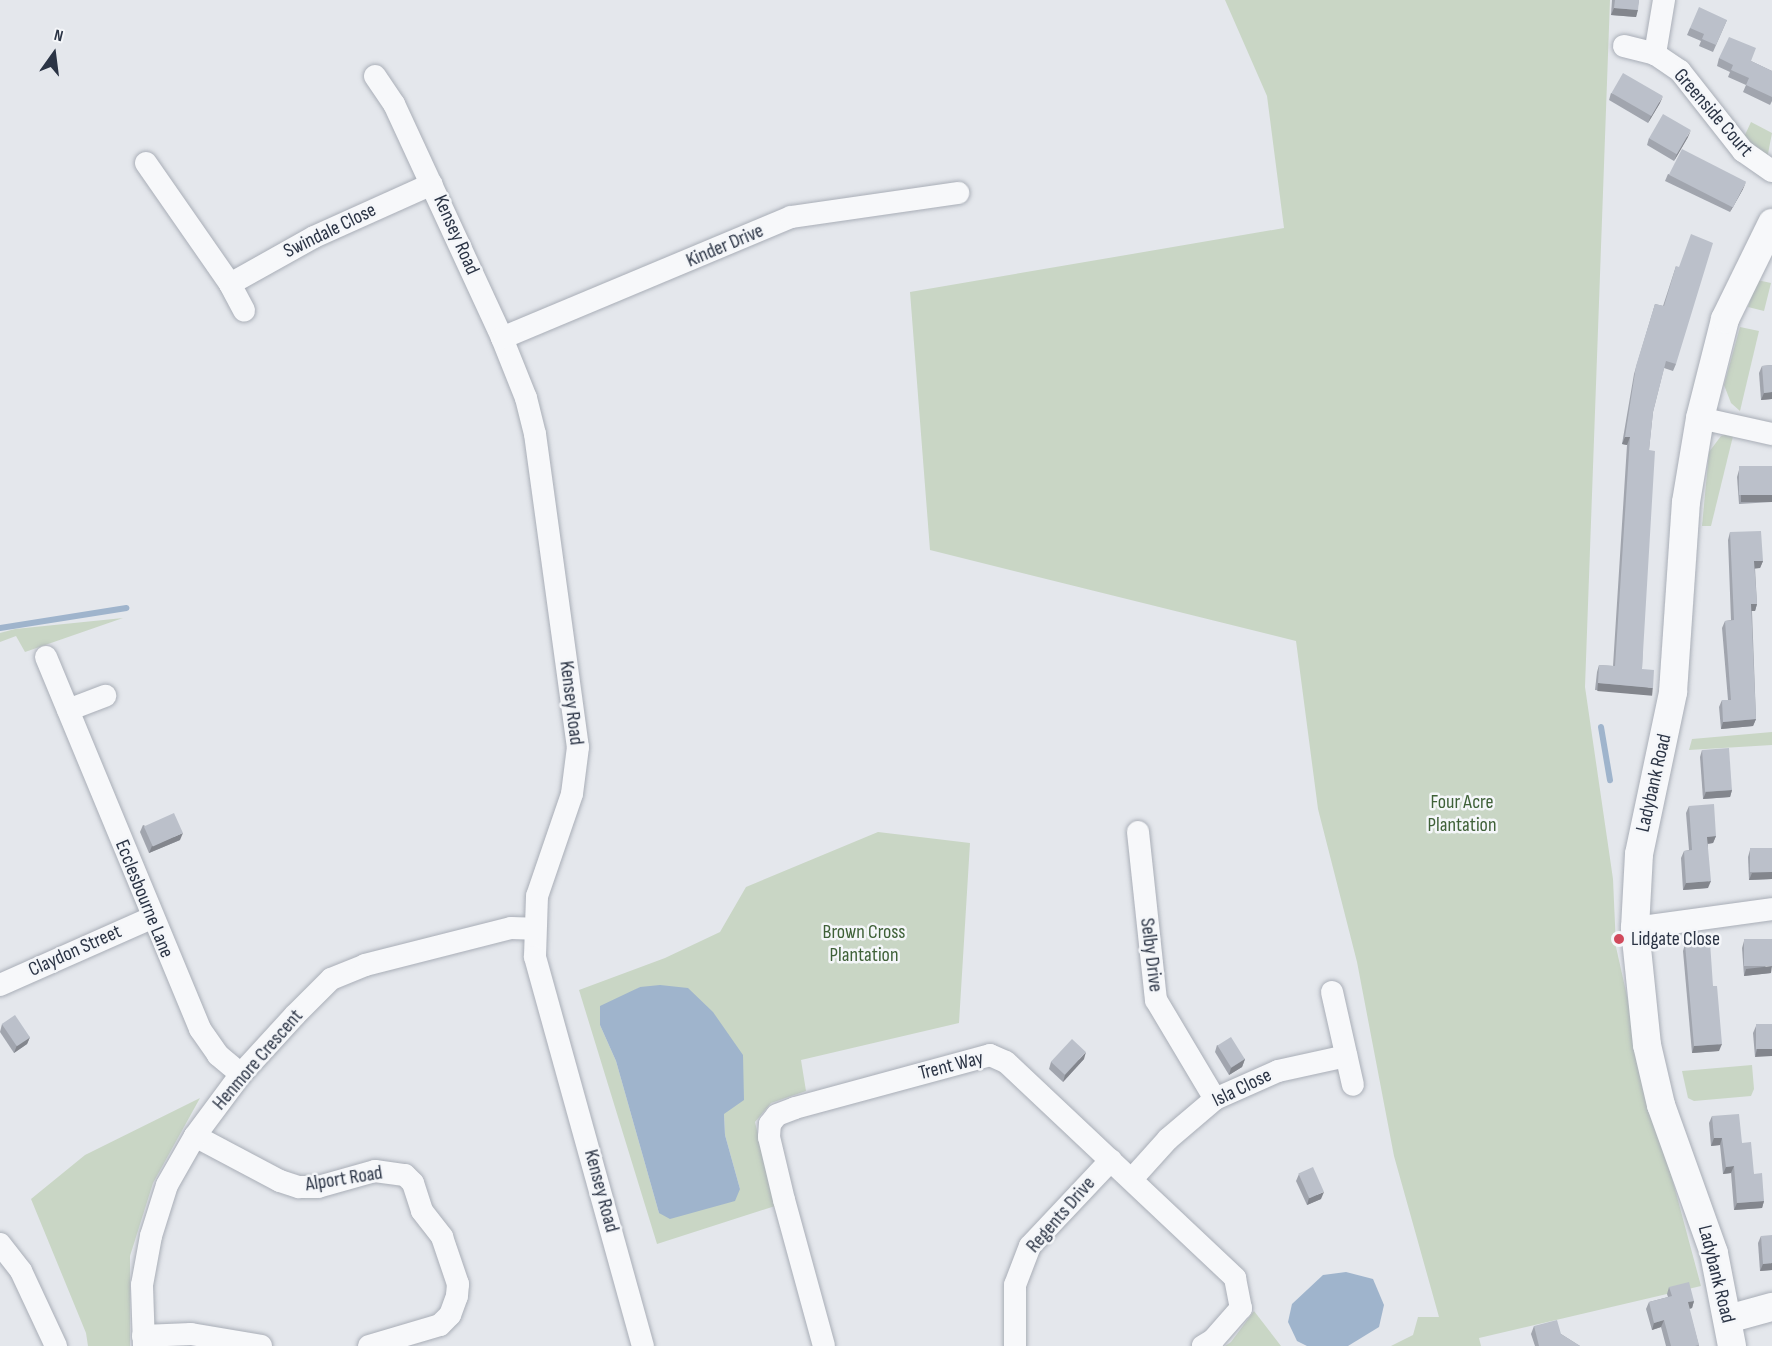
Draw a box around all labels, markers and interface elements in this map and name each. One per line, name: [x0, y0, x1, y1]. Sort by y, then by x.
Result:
north arrow: [24, 24, 84, 84]
text: N: [52, 26, 65, 46]
street label: Greenside Court: [1668, 64, 1758, 162]
street label: Kensey Road: [428, 191, 484, 279]
street label: Swindale Close: [280, 198, 380, 264]
street label: Kinder Drive: [683, 219, 767, 273]
street label: Kensey Road: [554, 660, 588, 746]
street label: Ladybank Road: [1631, 732, 1677, 834]
park label: Four Acre Plantation: [1428, 791, 1496, 838]
street label: Ecclesbourne Lane: [109, 836, 179, 962]
street label: Selby Drive: [1135, 917, 1167, 993]
street label: Claydon Street: [25, 920, 125, 982]
park label: Brown Cross Plantation: [823, 921, 905, 968]
place label: Lidgate Close: [1631, 927, 1720, 951]
marker: Lidgate Close: [1612, 932, 1626, 946]
street label: Henmore Crescent: [208, 1005, 308, 1115]
street label: Trent Way: [916, 1046, 986, 1086]
street label: Isla Close: [1209, 1063, 1275, 1113]
street label: Kensey Road: [578, 1147, 624, 1235]
street label: Alport Road: [304, 1161, 384, 1197]
street label: Regents Drive: [1021, 1172, 1101, 1258]
street label: Ladybank Road: [1692, 1223, 1740, 1325]

